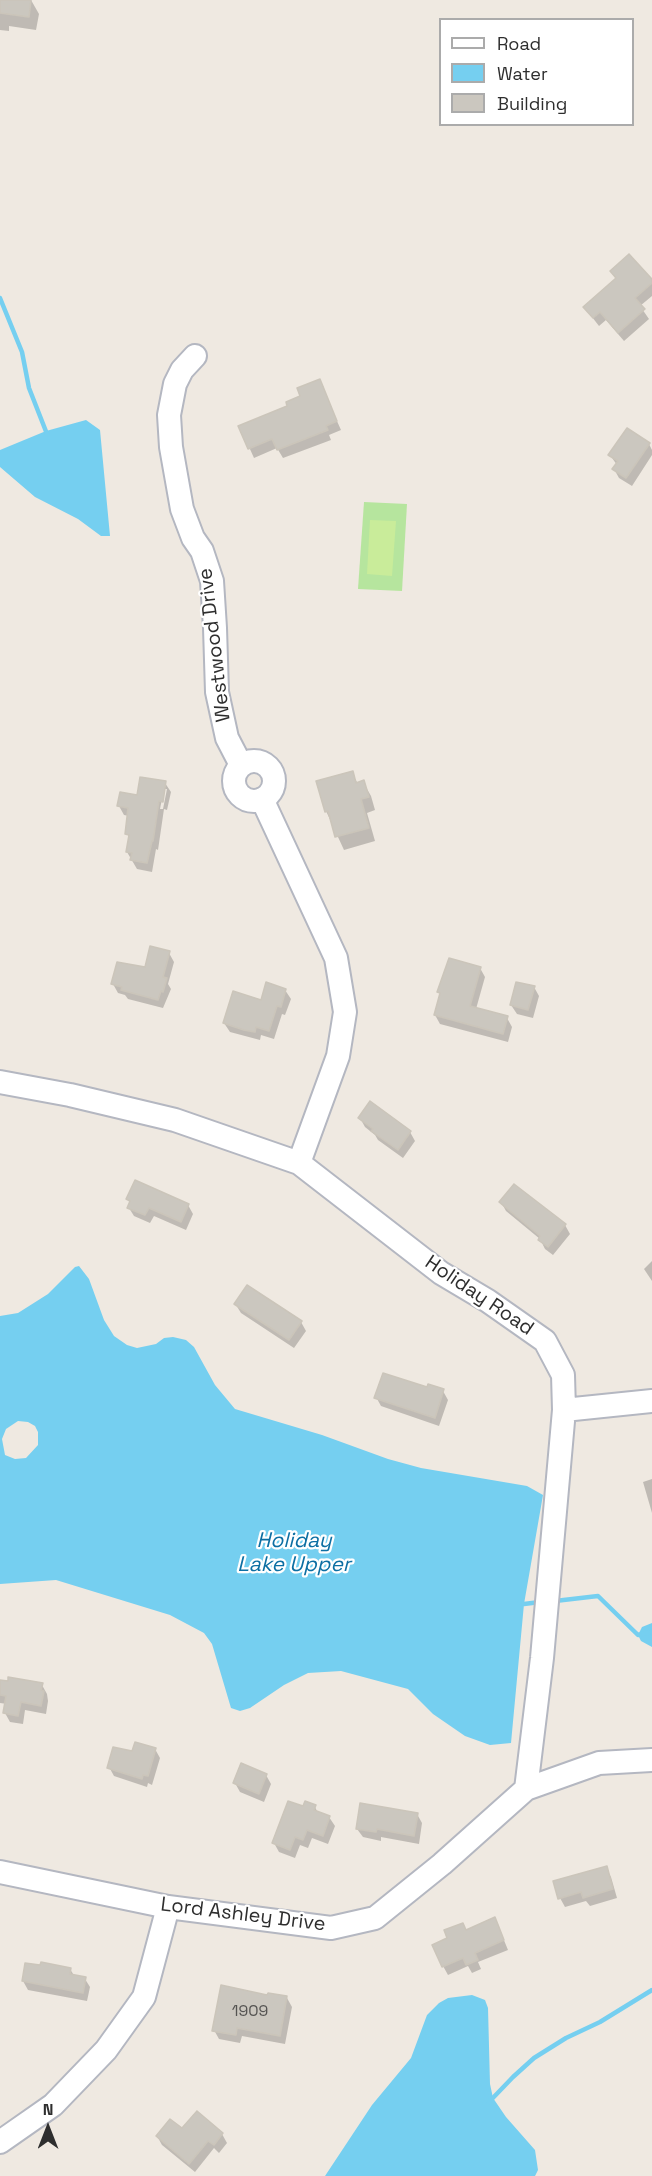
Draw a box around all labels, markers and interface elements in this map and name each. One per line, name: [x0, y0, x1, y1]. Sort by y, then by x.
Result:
legend: [439, 18, 634, 126]
text: Road: [497, 32, 541, 55]
text: Water: [497, 62, 548, 85]
text: Building: [497, 92, 567, 115]
street label: Westwood Drive: [194, 567, 236, 723]
street label: Holiday Road: [420, 1251, 538, 1341]
water label: Holiday Lake Upper: [237, 1528, 351, 1578]
street label: Lord Ashley Drive: [159, 1893, 327, 1937]
house number: 1909: [232, 2002, 268, 2022]
north arrow: [18, 2098, 78, 2158]
text: N: [43, 2099, 53, 2120]

